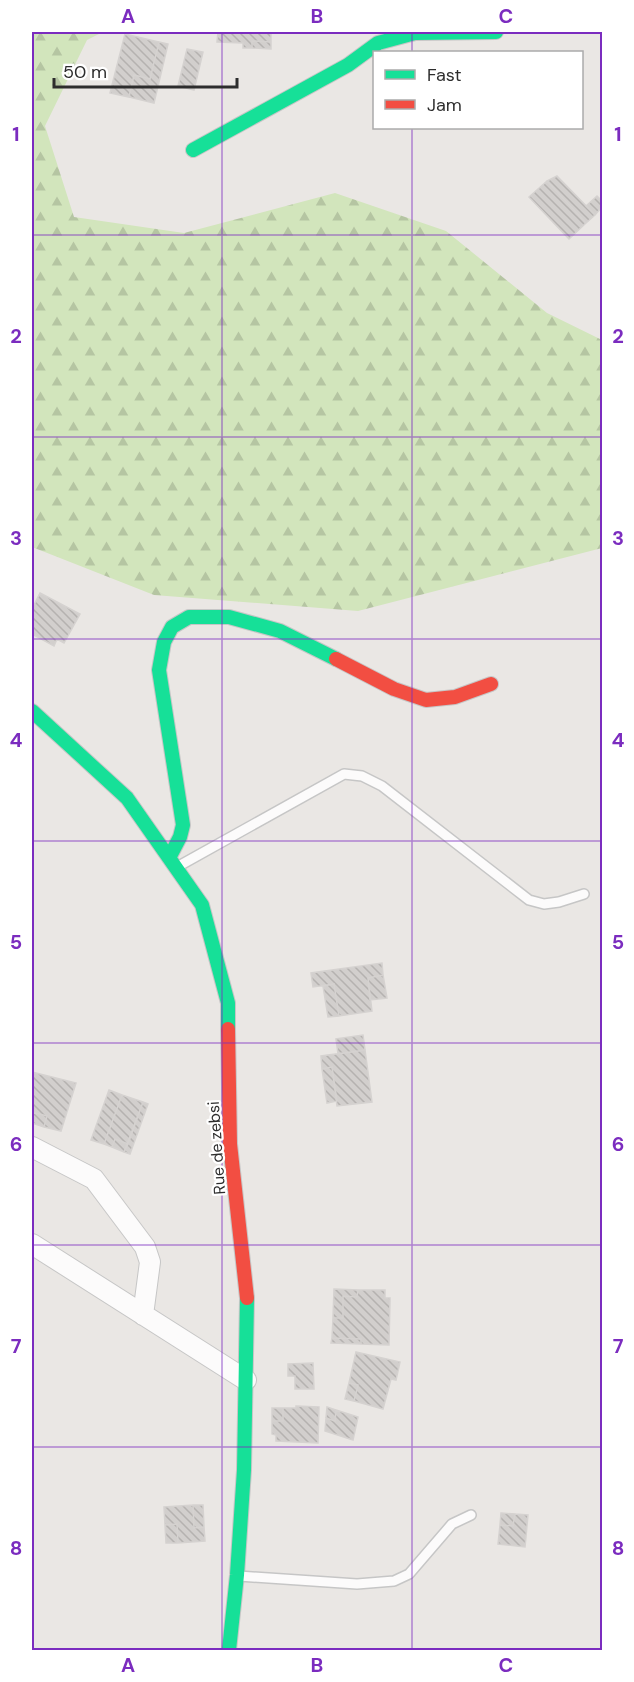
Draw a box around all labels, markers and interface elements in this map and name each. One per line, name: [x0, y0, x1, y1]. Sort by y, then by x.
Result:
text: A: [121, 3, 135, 29]
text: B: [311, 3, 323, 29]
text: C: [499, 3, 513, 29]
scale bar: [54, 51, 237, 89]
legend: [373, 51, 583, 129]
text: 50 m: [63, 60, 107, 84]
text: Fast: [427, 63, 462, 87]
text: Jam: [427, 93, 462, 117]
text: 1: [12, 121, 20, 147]
text: 1: [614, 121, 622, 147]
text: 2: [10, 323, 22, 349]
text: 2: [612, 323, 624, 349]
text: 3: [10, 525, 22, 551]
text: 3: [612, 525, 624, 551]
text: 4: [10, 727, 23, 753]
text: 4: [612, 727, 625, 753]
text: 5: [10, 929, 22, 955]
text: 5: [612, 929, 624, 955]
street label: Rue de zebsi: [203, 1100, 230, 1195]
text: 6: [10, 1131, 22, 1157]
text: 6: [612, 1131, 624, 1157]
text: 7: [11, 1333, 22, 1359]
text: 7: [613, 1333, 624, 1359]
text: 8: [10, 1535, 22, 1561]
text: 8: [612, 1535, 624, 1561]
text: A: [121, 1652, 135, 1678]
text: B: [311, 1652, 323, 1678]
text: C: [499, 1652, 513, 1678]

